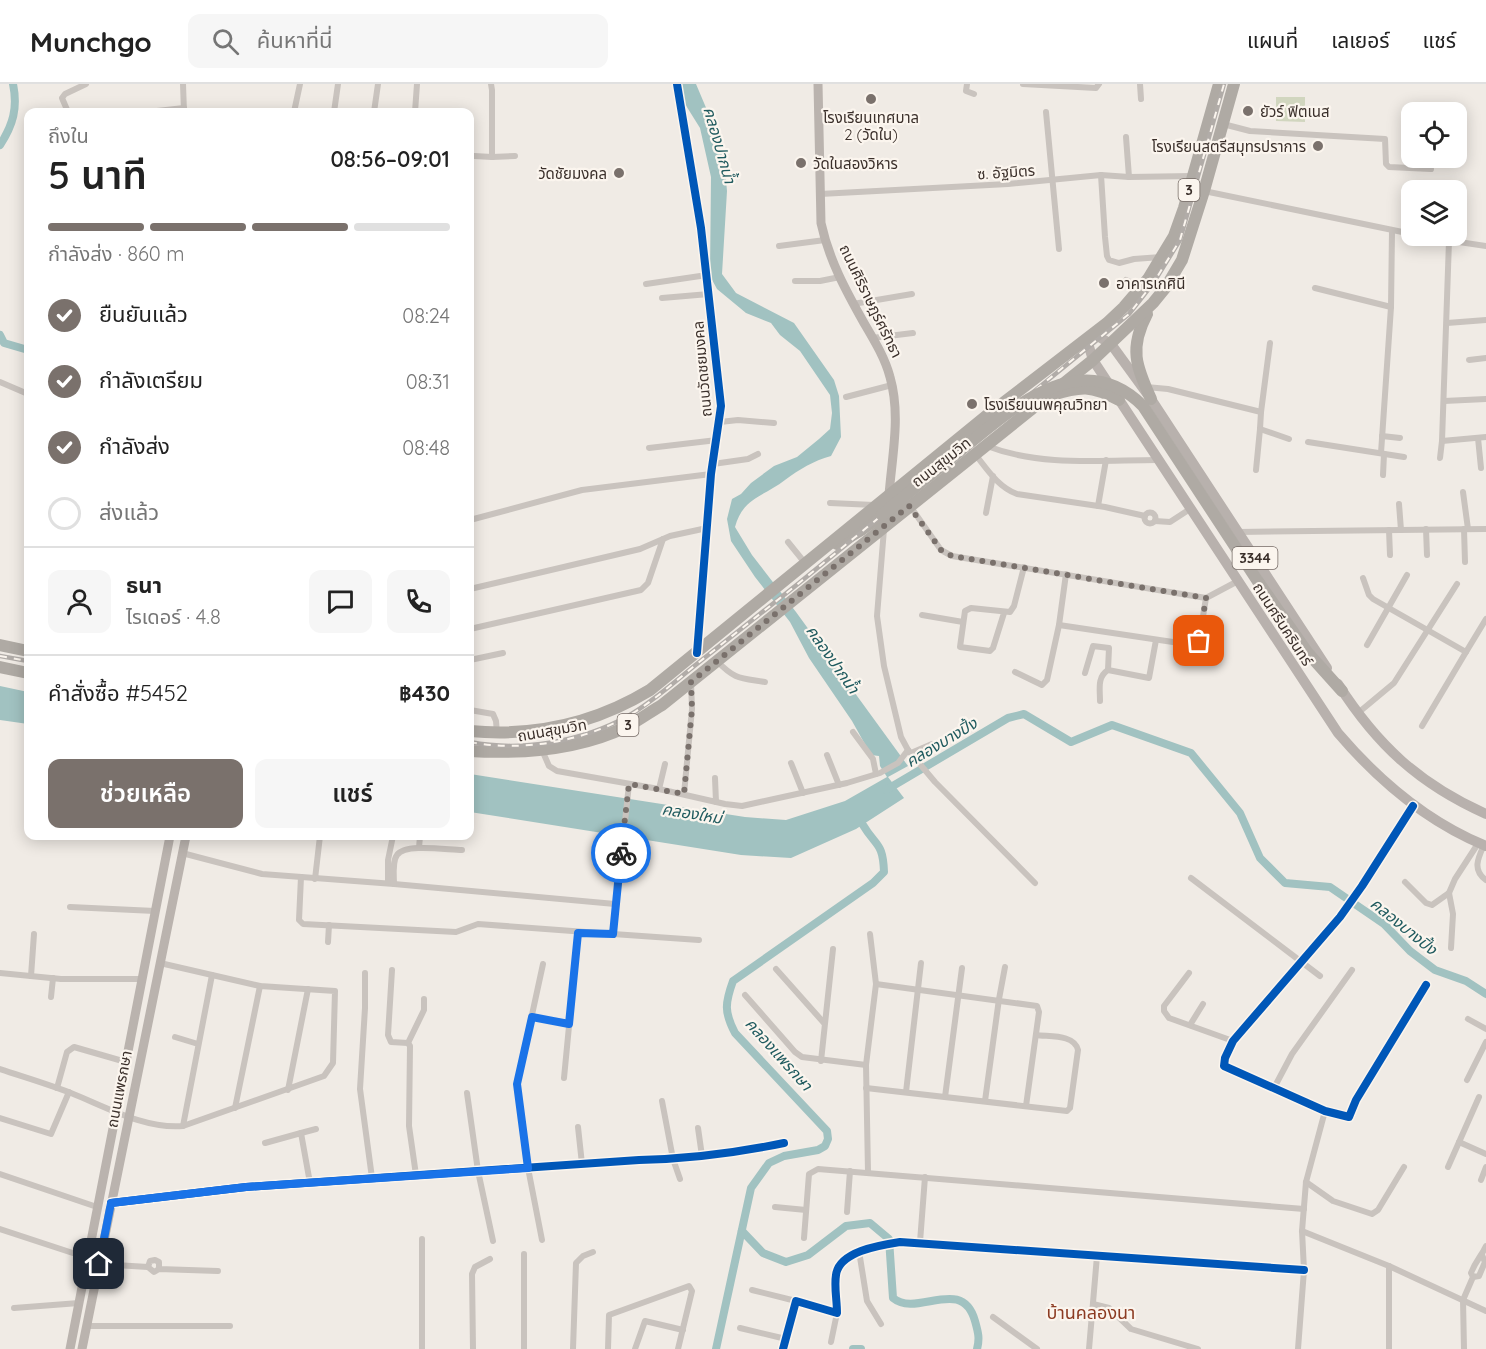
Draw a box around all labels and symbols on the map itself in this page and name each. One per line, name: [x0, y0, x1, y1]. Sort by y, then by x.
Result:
marker: โรงเรียนเทศบาล 2 (วัดใน): [864, 92, 878, 106]
place label: ยัวร์ ฟิตเนส: [1260, 102, 1330, 121]
water label: คลองปากน้ำ: [700, 104, 742, 187]
marker: ยัวร์ ฟิตเนส: [1241, 104, 1255, 118]
place label: โรงเรียนเทศบาล 2 (วัดใน): [823, 108, 919, 144]
place label: โรงเรียนสตรีสมุทรปราการ: [1152, 137, 1306, 156]
marker: โรงเรียนสตรีสมุทรปราการ: [1311, 139, 1325, 153]
place label: วัดในสองวิหาร: [813, 154, 898, 173]
marker: วัดในสองวิหาร: [794, 156, 808, 170]
street label: ซ. อัฐมิตร: [976, 160, 1036, 184]
place label: วัดชัยมงคล: [538, 164, 607, 183]
marker: วัดชัยมงคล: [612, 166, 626, 180]
road number: 3: [1178, 179, 1200, 201]
street label: ถนนศิริราษฎร์ศรัทธา: [835, 241, 907, 361]
place label: อาคารเกศินี: [1116, 274, 1185, 293]
marker: อาคารเกศินี: [1097, 276, 1111, 290]
street label: ถนนวัดชยมงคล: [688, 320, 716, 418]
place label: โรงเรียนนพคุณวิทยา: [984, 395, 1108, 414]
marker: โรงเรียนนพคุณวิทยา: [965, 397, 979, 411]
street label: ถนนสุขุมวิท: [908, 433, 974, 491]
road number: 3344: [1232, 547, 1278, 569]
street label: ถนนศรีนครินทร์: [1249, 579, 1317, 670]
pin: [1173, 615, 1224, 666]
water label: คลองปากน้ำ: [802, 620, 865, 698]
water label: คลองบางปิ้ง: [902, 712, 982, 771]
road number: 3: [618, 714, 638, 736]
street label: ถนนสุขุมวิท: [516, 715, 588, 745]
water label: คลองใหม่: [661, 798, 726, 828]
courier: [591, 823, 651, 883]
water label: คลองบางปิ้ง: [1367, 893, 1442, 960]
water label: คลองแพรกษา: [741, 1014, 818, 1096]
street label: ถนนแพรกษา: [102, 1049, 136, 1129]
pin: [73, 1238, 124, 1289]
district label: บ้านคลองนา: [1047, 1301, 1135, 1324]

